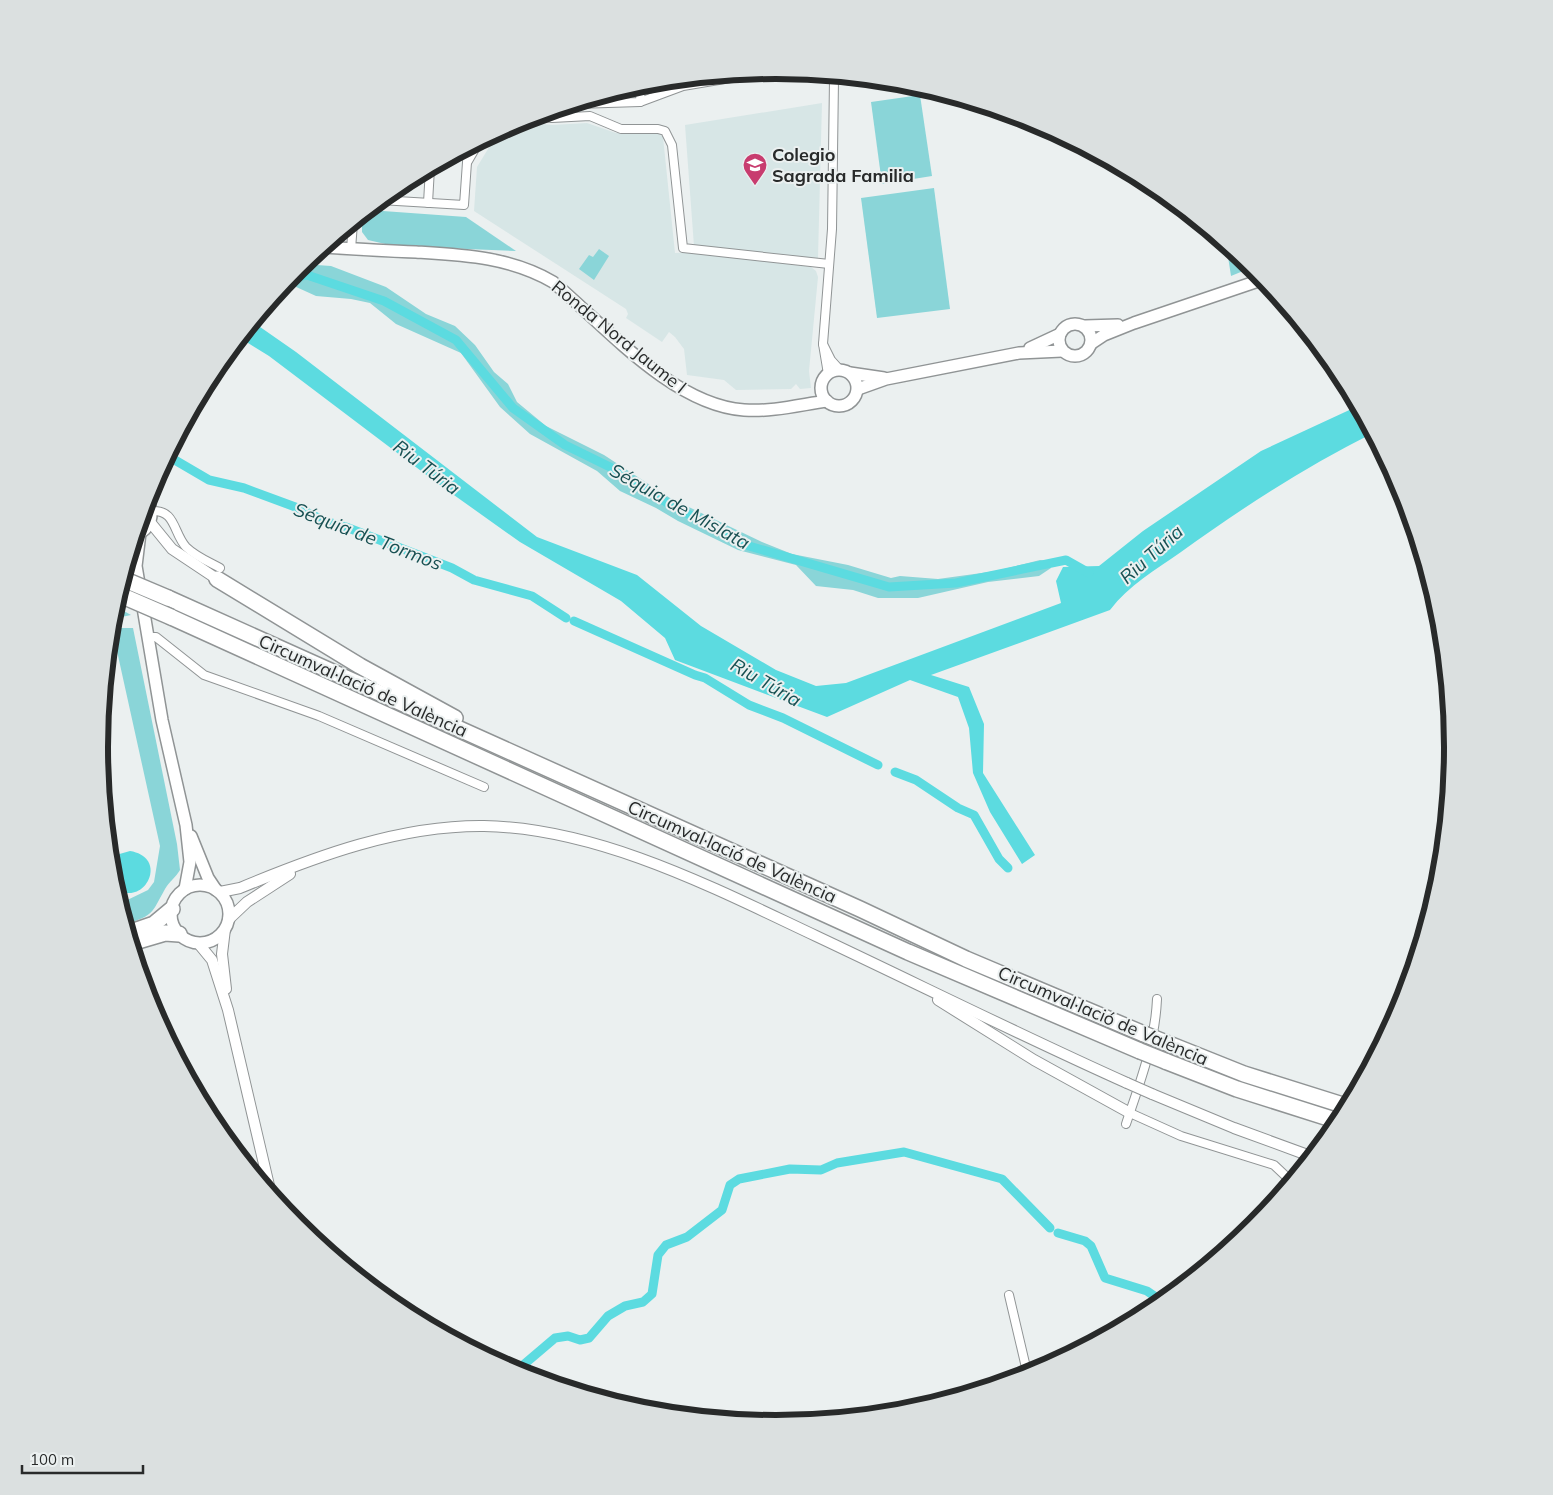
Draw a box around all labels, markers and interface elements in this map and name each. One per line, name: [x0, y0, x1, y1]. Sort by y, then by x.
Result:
place label: Colegio Sagrada Familia: [772, 143, 914, 187]
school or university icon: Colegio Sagrada Familia: [742, 152, 768, 186]
street label: Ronda Nord Jaume I: [547, 275, 691, 398]
water label: Riu Túria: [389, 434, 465, 500]
water label: Séquia de Mislata: [606, 458, 754, 554]
water label: Séquia de Tormos: [290, 497, 446, 575]
water label: Riu Túria: [1114, 519, 1188, 589]
street label: Circumval·lació de València: [255, 629, 471, 742]
water label: Riu Túria: [726, 652, 806, 712]
street label: Circumval·lació de València: [624, 795, 840, 908]
street label: Circumval·lació de València: [995, 961, 1212, 1070]
scale bar: [22, 1442, 144, 1474]
text: 100 m: [30, 1450, 74, 1469]

